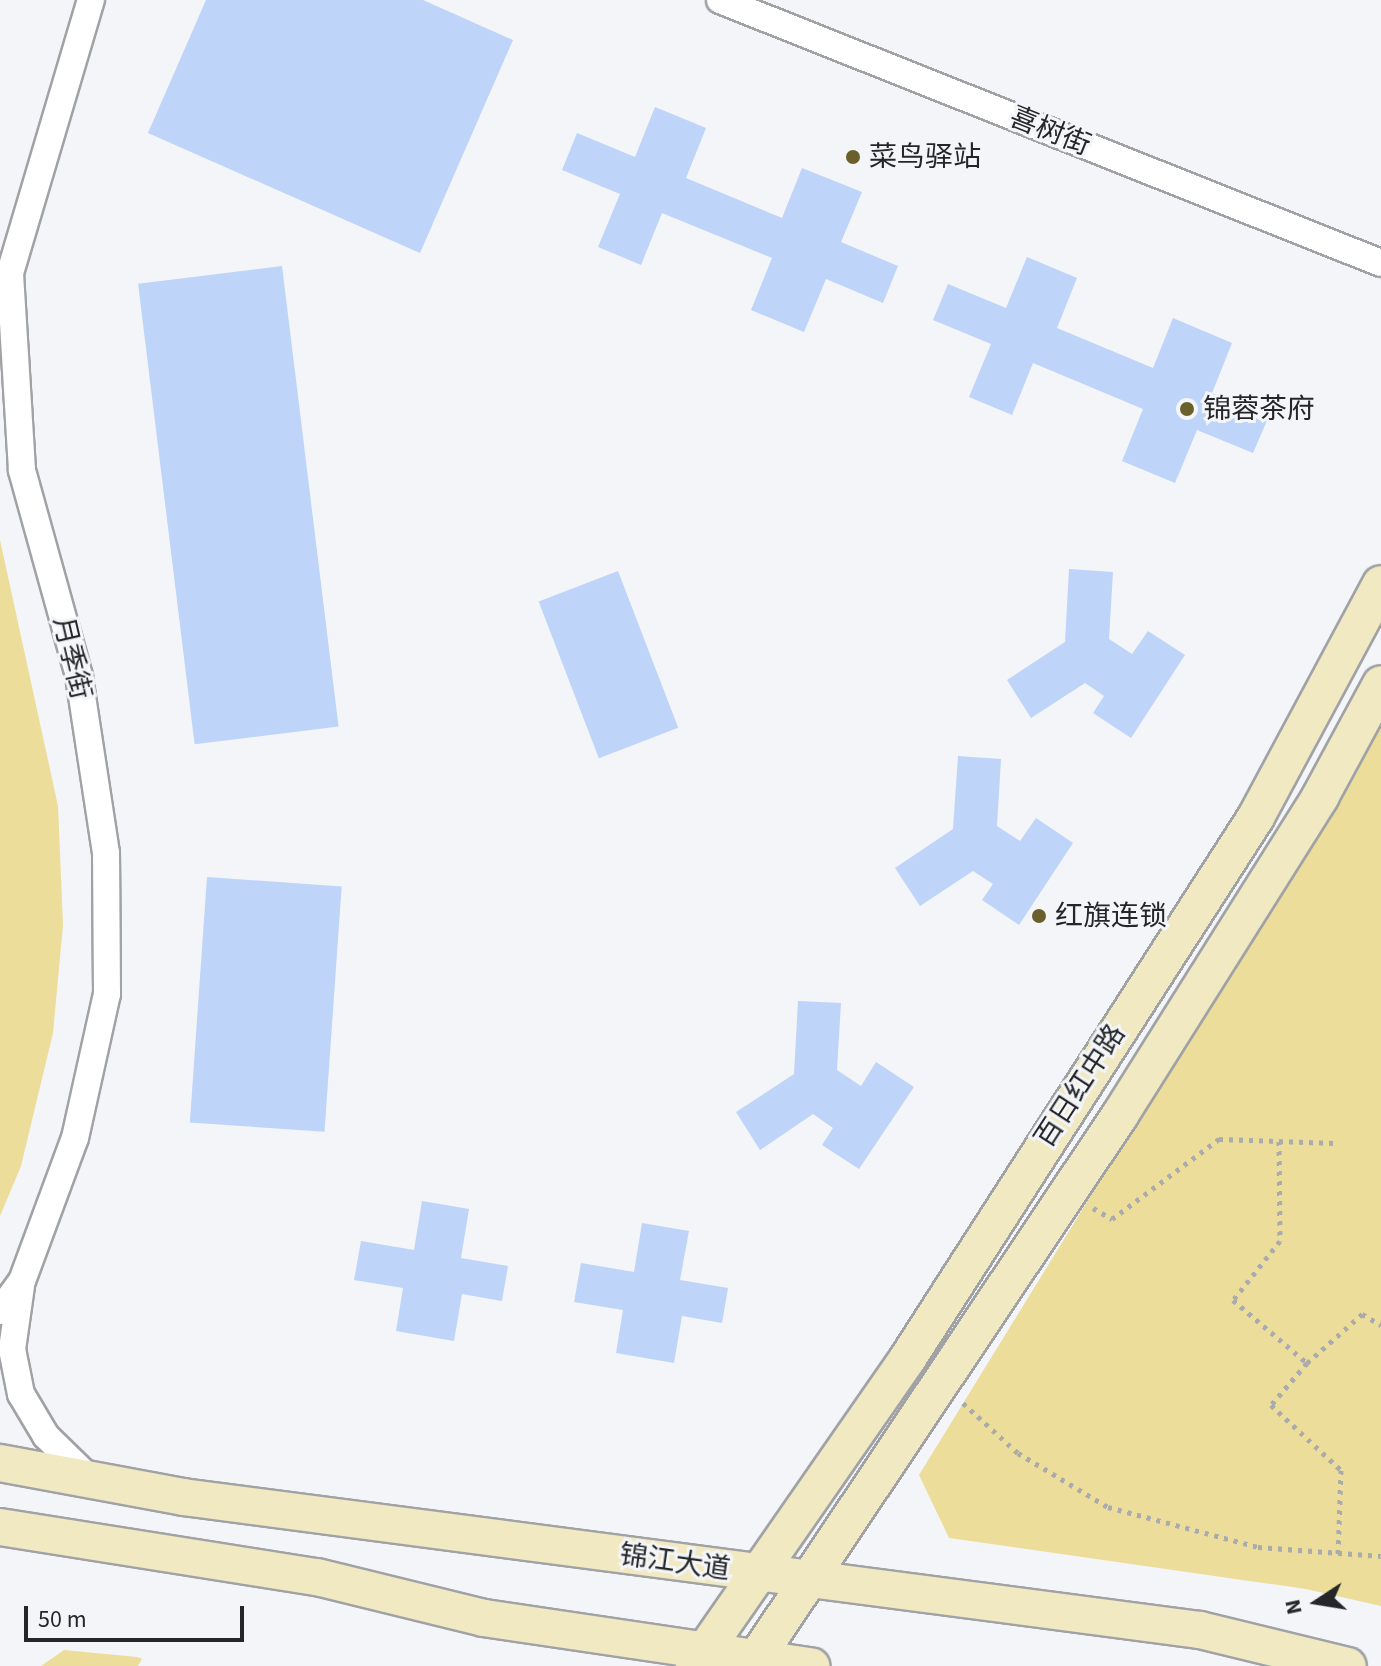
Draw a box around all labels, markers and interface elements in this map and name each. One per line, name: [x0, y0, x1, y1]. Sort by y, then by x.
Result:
street label: 喜树街: [1005, 100, 1095, 162]
place label: 菜鸟驿站: [869, 140, 981, 174]
marker: 菜鸟驿站: [844, 148, 862, 166]
place label: 锦蓉茶府: [1203, 392, 1315, 426]
marker: 锦蓉茶府: [1178, 400, 1196, 418]
street label: 月季街: [46, 613, 98, 703]
place label: 红旗连锁: [1055, 899, 1167, 933]
marker: 红旗连锁: [1030, 907, 1048, 925]
street label: 百日红中路: [1028, 1018, 1132, 1154]
street label: 锦江大道: [617, 1538, 733, 1586]
north arrow: [1277, 1562, 1357, 1642]
scale bar: [28, 1590, 248, 1640]
text: N: [1276, 1597, 1311, 1617]
text: 50 m: [38, 1602, 87, 1637]

